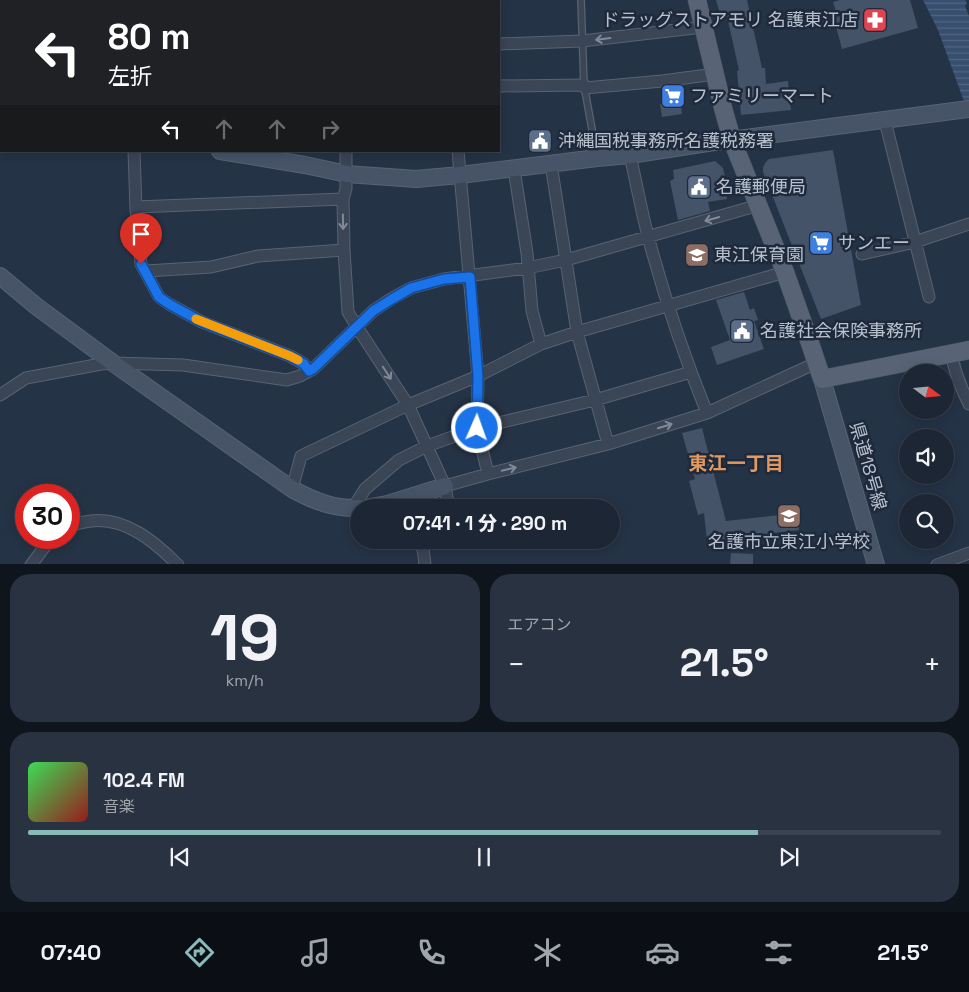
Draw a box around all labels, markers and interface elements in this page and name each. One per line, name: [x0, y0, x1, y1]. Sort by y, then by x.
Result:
pharmacy icon: ドラッグストアモリ 名護東江店: [862, 7, 888, 33]
place label: ドラッグストアモリ 名護東江店: [601, 8, 858, 31]
text: 80 m: [108, 15, 190, 59]
icon: left: [25, 20, 90, 85]
one-way arrow: [595, 34, 611, 44]
text: 左折: [108, 62, 152, 90]
supermarket icon: ファミリーマート: [660, 83, 686, 109]
place label: ファミリーマート: [690, 84, 834, 107]
icon: left: [157, 115, 185, 143]
icon: ahead: [210, 115, 238, 143]
icon: ahead: [263, 115, 291, 143]
icon: right: [316, 115, 344, 143]
public building icon: 沖縄国税事務所名護税務署: [527, 128, 553, 154]
place label: 沖縄国税事務所名護税務署: [558, 129, 774, 152]
public building icon: 名護郵便局: [686, 174, 712, 200]
place label: 名護郵便局: [716, 175, 806, 198]
pin: [120, 213, 162, 264]
one-way arrow: [339, 213, 348, 229]
one-way arrow: [704, 214, 720, 224]
icon: arrive: [127, 220, 155, 248]
supermarket icon: サンエー: [808, 230, 834, 256]
place label: サンエー: [838, 231, 910, 254]
school or university icon: 東江保育園: [684, 242, 710, 268]
place label: 東江保育園: [714, 243, 804, 266]
public building icon: 名護社会保険事務所: [729, 318, 755, 344]
place label: 名護社会保険事務所: [760, 319, 922, 342]
north arrow: [899, 364, 954, 419]
map controls: [899, 364, 954, 549]
one-way arrow: [382, 366, 392, 380]
position arrow: [450, 401, 502, 453]
street label: 県道18号線: [845, 419, 892, 513]
one-way arrow: [657, 421, 673, 431]
button: sound: [899, 429, 954, 484]
district label: 東江一丁目: [688, 451, 784, 476]
one-way arrow: [500, 464, 516, 473]
speed limit sign: 30: [15, 484, 80, 549]
button: search: [899, 494, 954, 549]
school or university icon: 名護市立東江小学校: [776, 503, 802, 529]
text: 07:41 · 1 分 · 290 m: [403, 511, 567, 536]
place label: 名護市立東江小学校: [708, 530, 870, 553]
text: 19: [210, 596, 280, 679]
text: エアコン: [508, 614, 572, 635]
text: 21.5°: [680, 639, 769, 687]
text: −: [508, 646, 525, 682]
text: +: [924, 646, 941, 682]
text: km/h: [226, 670, 264, 691]
text: 102.4 FM: [103, 768, 185, 793]
text: 音楽: [103, 796, 135, 817]
icon: previous: [166, 843, 194, 871]
icon: pause: [470, 843, 498, 871]
icon: next: [775, 843, 803, 871]
icon: directions: [182, 935, 217, 970]
icon: music: [298, 935, 333, 970]
icon: phone: [414, 935, 449, 970]
icon: climate: [530, 935, 565, 970]
icon: car: [645, 935, 680, 970]
icon: filters: [761, 935, 796, 970]
text: 07:40: [40, 938, 101, 966]
text: 21.5°: [877, 938, 929, 966]

